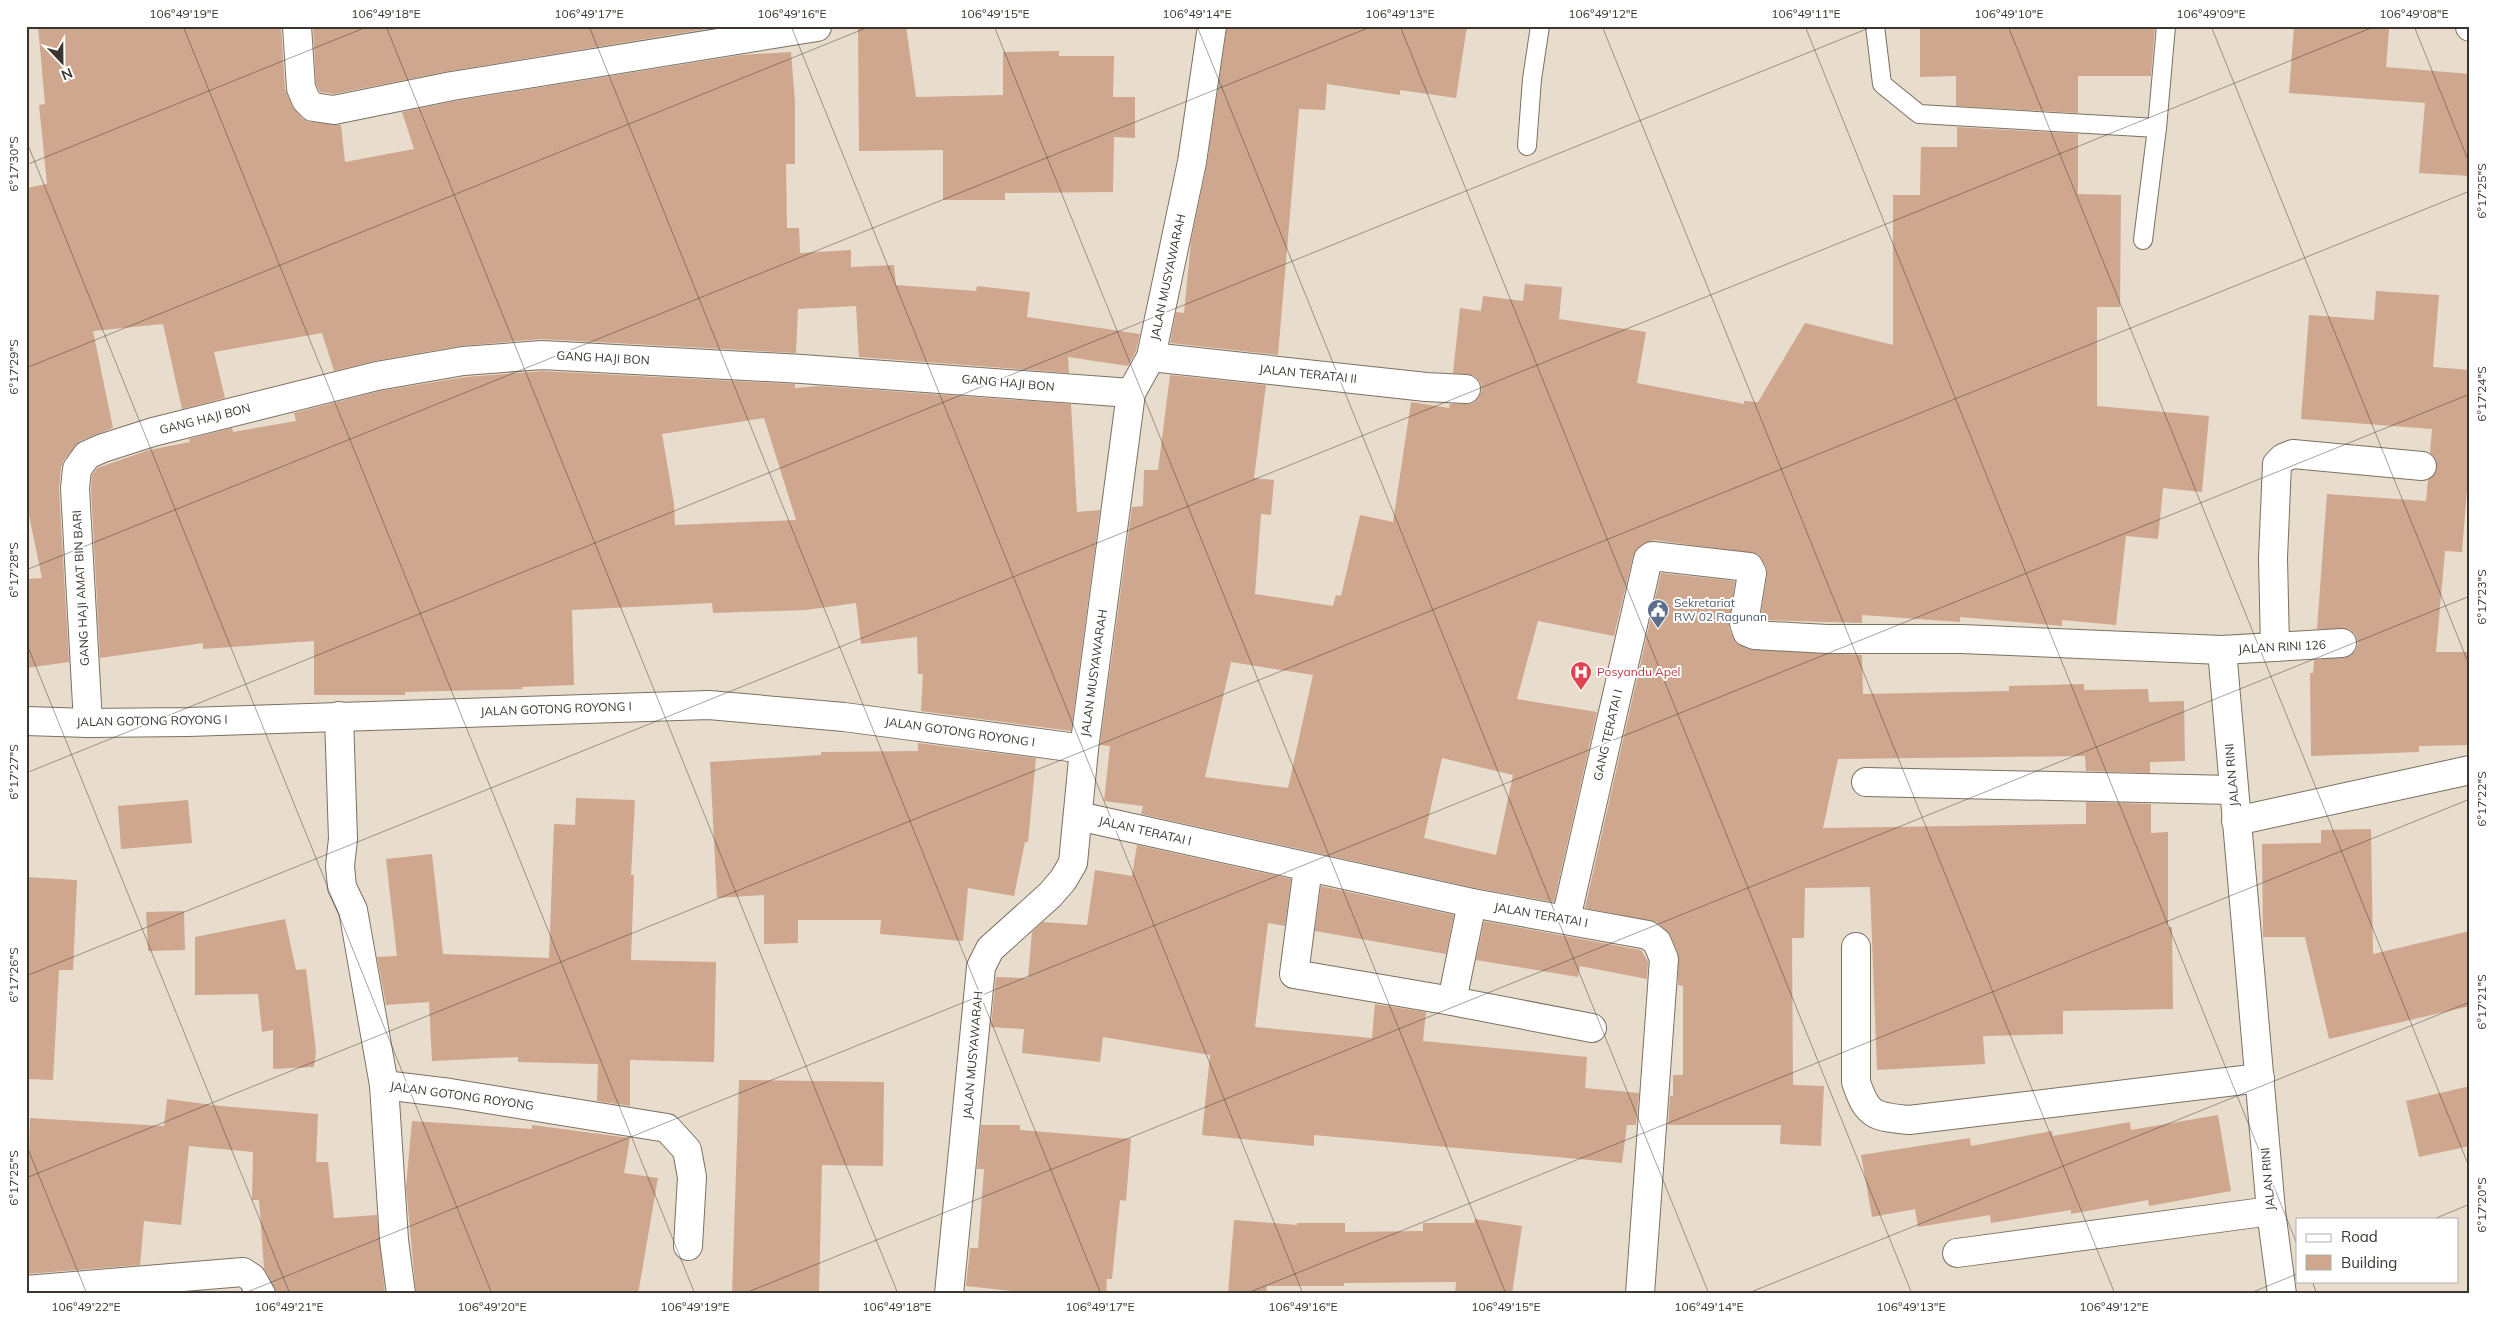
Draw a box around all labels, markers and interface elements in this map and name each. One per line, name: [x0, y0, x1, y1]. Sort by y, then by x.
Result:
text: 106°49'19"E: [149, 6, 219, 21]
text: 106°49'18"E: [351, 6, 421, 21]
text: 106°49'17"E: [554, 6, 624, 21]
text: 106°49'16"E: [757, 6, 827, 21]
text: 106°49'15"E: [960, 6, 1030, 21]
text: 106°49'14"E: [1162, 6, 1232, 21]
text: 106°49'13"E: [1365, 6, 1435, 21]
text: 106°49'12"E: [1568, 6, 1638, 21]
text: 106°49'11"E: [1771, 6, 1841, 21]
text: 106°49'10"E: [1974, 6, 2044, 21]
text: 106°49'09"E: [2176, 6, 2246, 21]
text: 106°49'08"E: [2379, 6, 2449, 21]
north arrow: [38, 38, 88, 88]
text: N: [59, 64, 75, 84]
text: 6°17'30"S: [6, 136, 21, 192]
text: 6°17'25"S: [2474, 163, 2489, 219]
street label: JALAN MUSYAWARAH: [1147, 212, 1188, 341]
text: 6°17'29"S: [6, 339, 21, 395]
street label: GANG HAJI BON: [556, 348, 650, 367]
street label: JALAN TERATAI II: [1259, 361, 1358, 386]
text: 6°17'24"S: [2474, 366, 2489, 422]
street label: GANG HAJI BON: [961, 371, 1055, 394]
street label: GANG HAJI BON: [158, 400, 252, 437]
street label: GANG HAJI AMAT BIN BARI: [69, 510, 92, 666]
text: 6°17'28"S: [6, 542, 21, 598]
text: 6°17'23"S: [2474, 569, 2489, 625]
place label: Sekretariat RW 02 Ragunan: [1674, 595, 1767, 624]
public building icon: Sekretariat RW 02 Ragunan: [1646, 598, 1670, 629]
street label: JALAN MUSYAWARAH: [1077, 608, 1110, 738]
street label: JALAN RINI 126: [2238, 637, 2326, 656]
hospital icon: Posyandu Apel: [1569, 660, 1593, 691]
place label: Posyandu Apel: [1597, 664, 1680, 679]
street label: GANG TERATAI I: [1590, 688, 1625, 782]
street label: JALAN GOTONG ROYONG I: [480, 698, 632, 719]
street label: JALAN GOTONG ROYONG I: [76, 712, 228, 729]
street label: JALAN GOTONG ROYONG I: [884, 714, 1036, 749]
street label: JALAN RINI: [2221, 743, 2242, 807]
text: 6°17'27"S: [6, 744, 21, 800]
text: 6°17'22"S: [2474, 771, 2489, 827]
street label: JALAN TERATAI I: [1097, 813, 1193, 848]
street label: JALAN TERATAI I: [1493, 899, 1589, 930]
text: 6°17'26"S: [6, 947, 21, 1003]
text: 6°17'21"S: [2474, 974, 2489, 1030]
street label: JALAN MUSYAWARAH: [959, 990, 986, 1120]
street label: JALAN GOTONG ROYONG: [389, 1078, 535, 1113]
street label: JALAN RINI: [2257, 1147, 2278, 1211]
text: 6°17'25"S: [6, 1150, 21, 1206]
text: 6°17'20"S: [2474, 1177, 2489, 1233]
legend: [2296, 1218, 2458, 1282]
text: Road: [2341, 1227, 2378, 1246]
text: Building: [2341, 1253, 2397, 1272]
text: 106°49'22"E: [51, 1299, 121, 1314]
text: 106°49'21"E: [254, 1299, 324, 1314]
text: 106°49'20"E: [457, 1299, 527, 1314]
text: 106°49'19"E: [660, 1299, 730, 1314]
text: 106°49'18"E: [862, 1299, 932, 1314]
text: 106°49'17"E: [1065, 1299, 1135, 1314]
text: 106°49'16"E: [1268, 1299, 1338, 1314]
text: 106°49'15"E: [1471, 1299, 1541, 1314]
text: 106°49'14"E: [1674, 1299, 1744, 1314]
text: 106°49'13"E: [1876, 1299, 1946, 1314]
text: 106°49'12"E: [2079, 1299, 2149, 1314]

